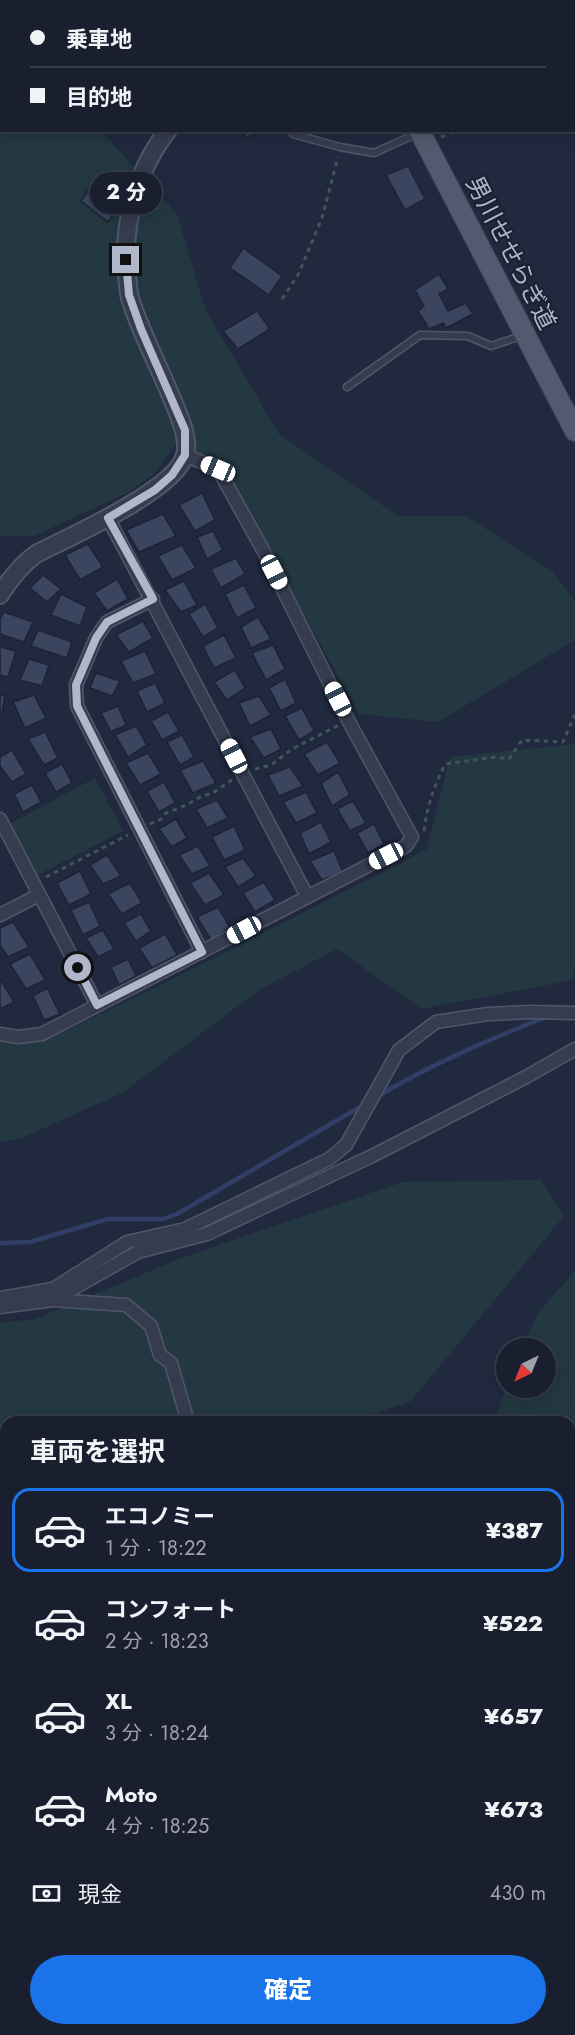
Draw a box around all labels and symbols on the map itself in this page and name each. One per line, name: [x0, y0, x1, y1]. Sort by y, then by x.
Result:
street label: 男川せせらぎ道: [458, 170, 565, 336]
callout: 2 分: [90, 173, 162, 215]
route end: [112, 246, 139, 273]
car: [198, 454, 238, 484]
car: [258, 552, 290, 592]
car: [322, 679, 354, 719]
car: [218, 736, 250, 776]
car: [366, 840, 406, 872]
car: [224, 914, 264, 946]
route start: [64, 954, 91, 981]
north arrow: [496, 1338, 556, 1398]

